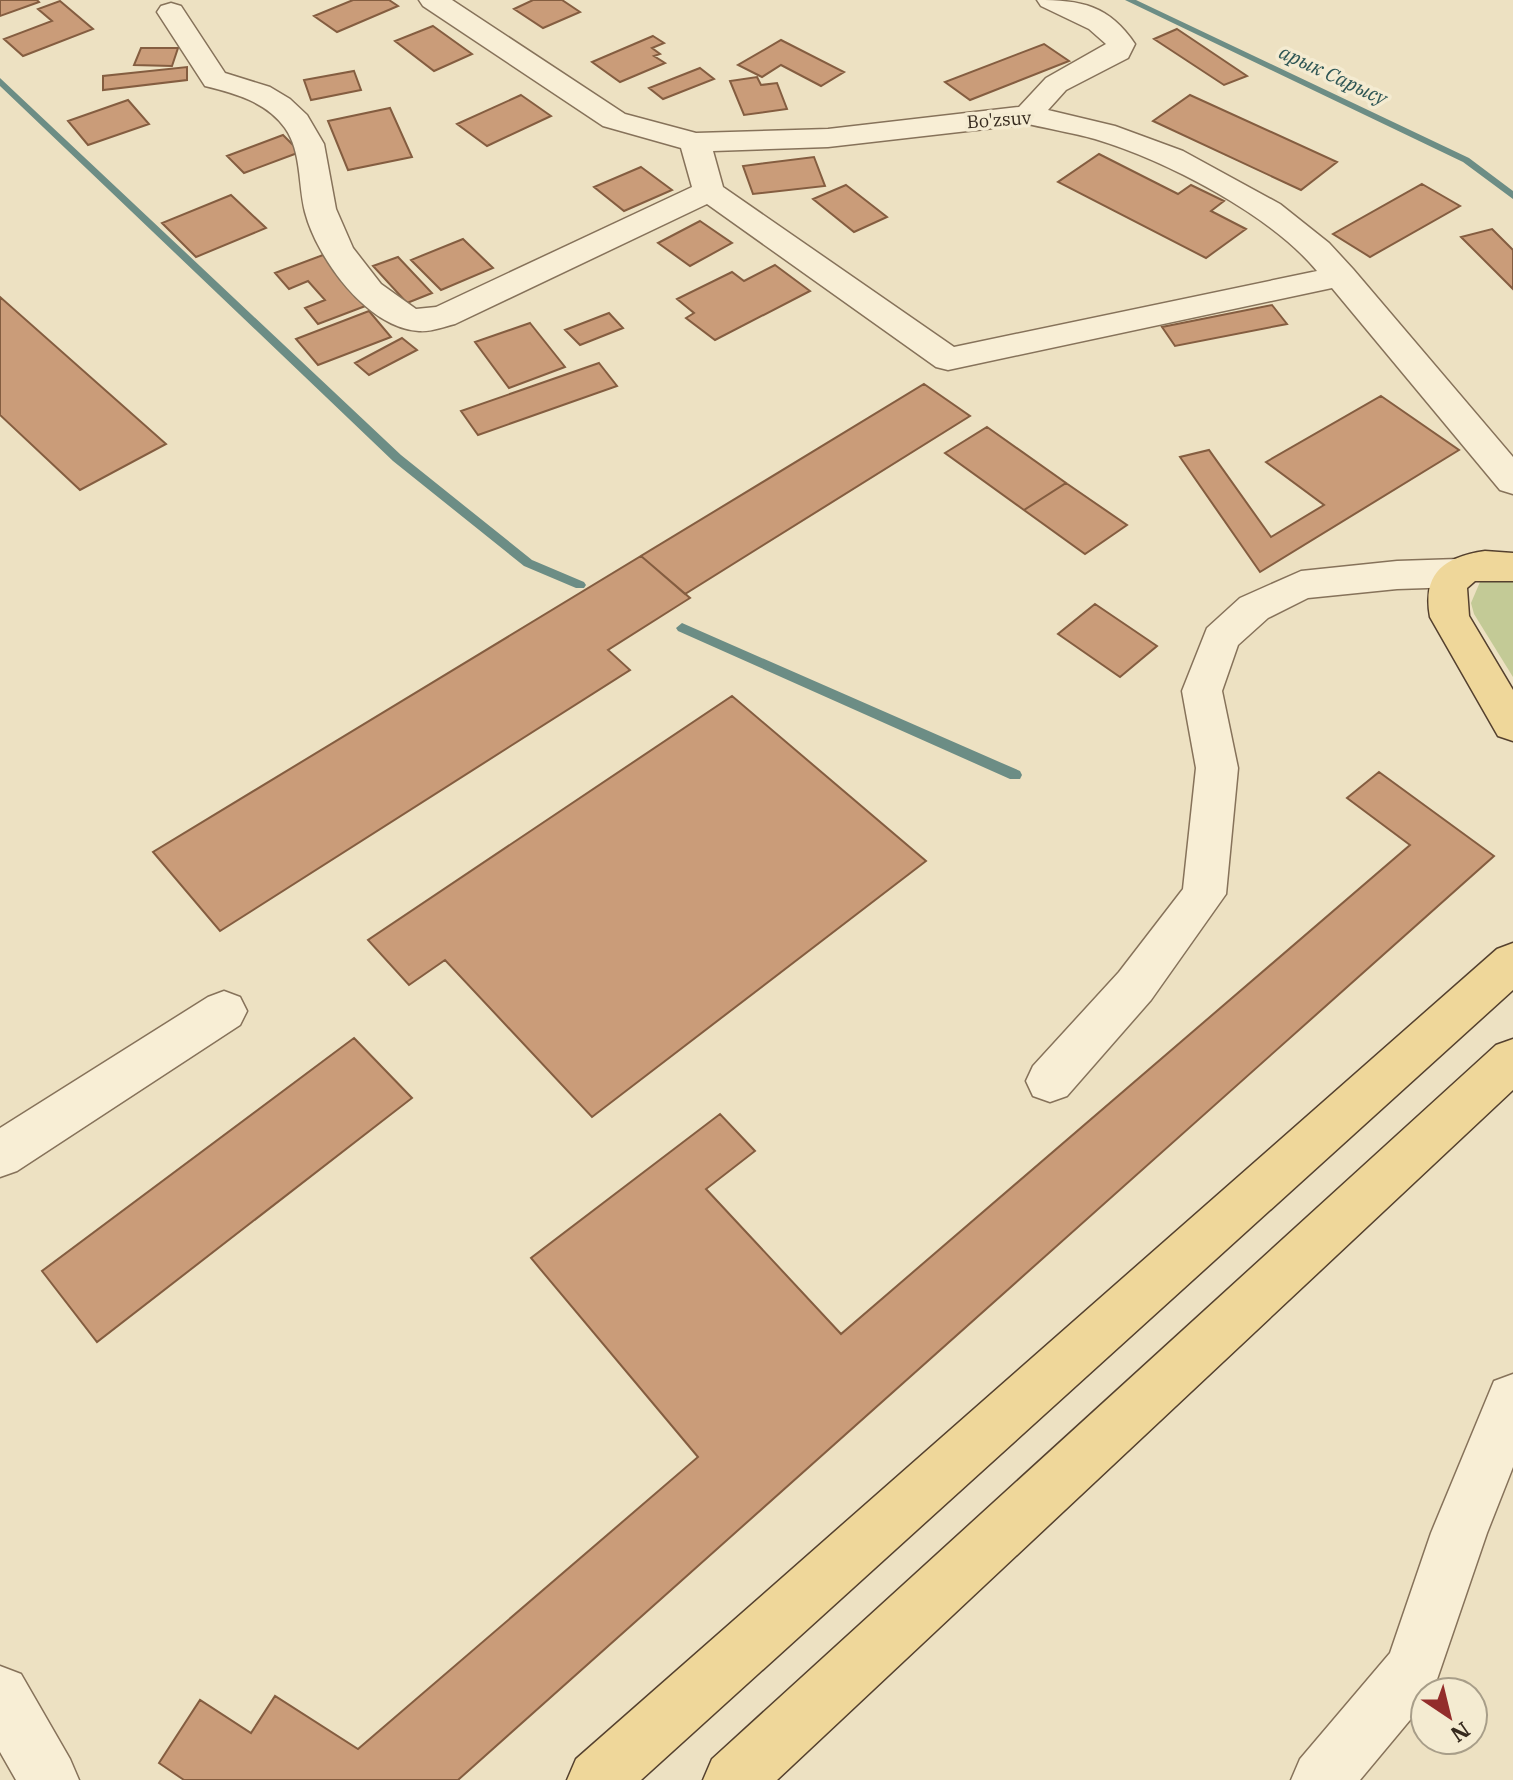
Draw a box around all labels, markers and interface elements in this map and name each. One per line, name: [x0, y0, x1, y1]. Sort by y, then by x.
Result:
water label: арык Сарысу: [1275, 38, 1393, 112]
street label: Bo'zsuv: [966, 106, 1032, 133]
north arrow: [1409, 1676, 1489, 1756]
text: N: [1445, 1716, 1476, 1750]

